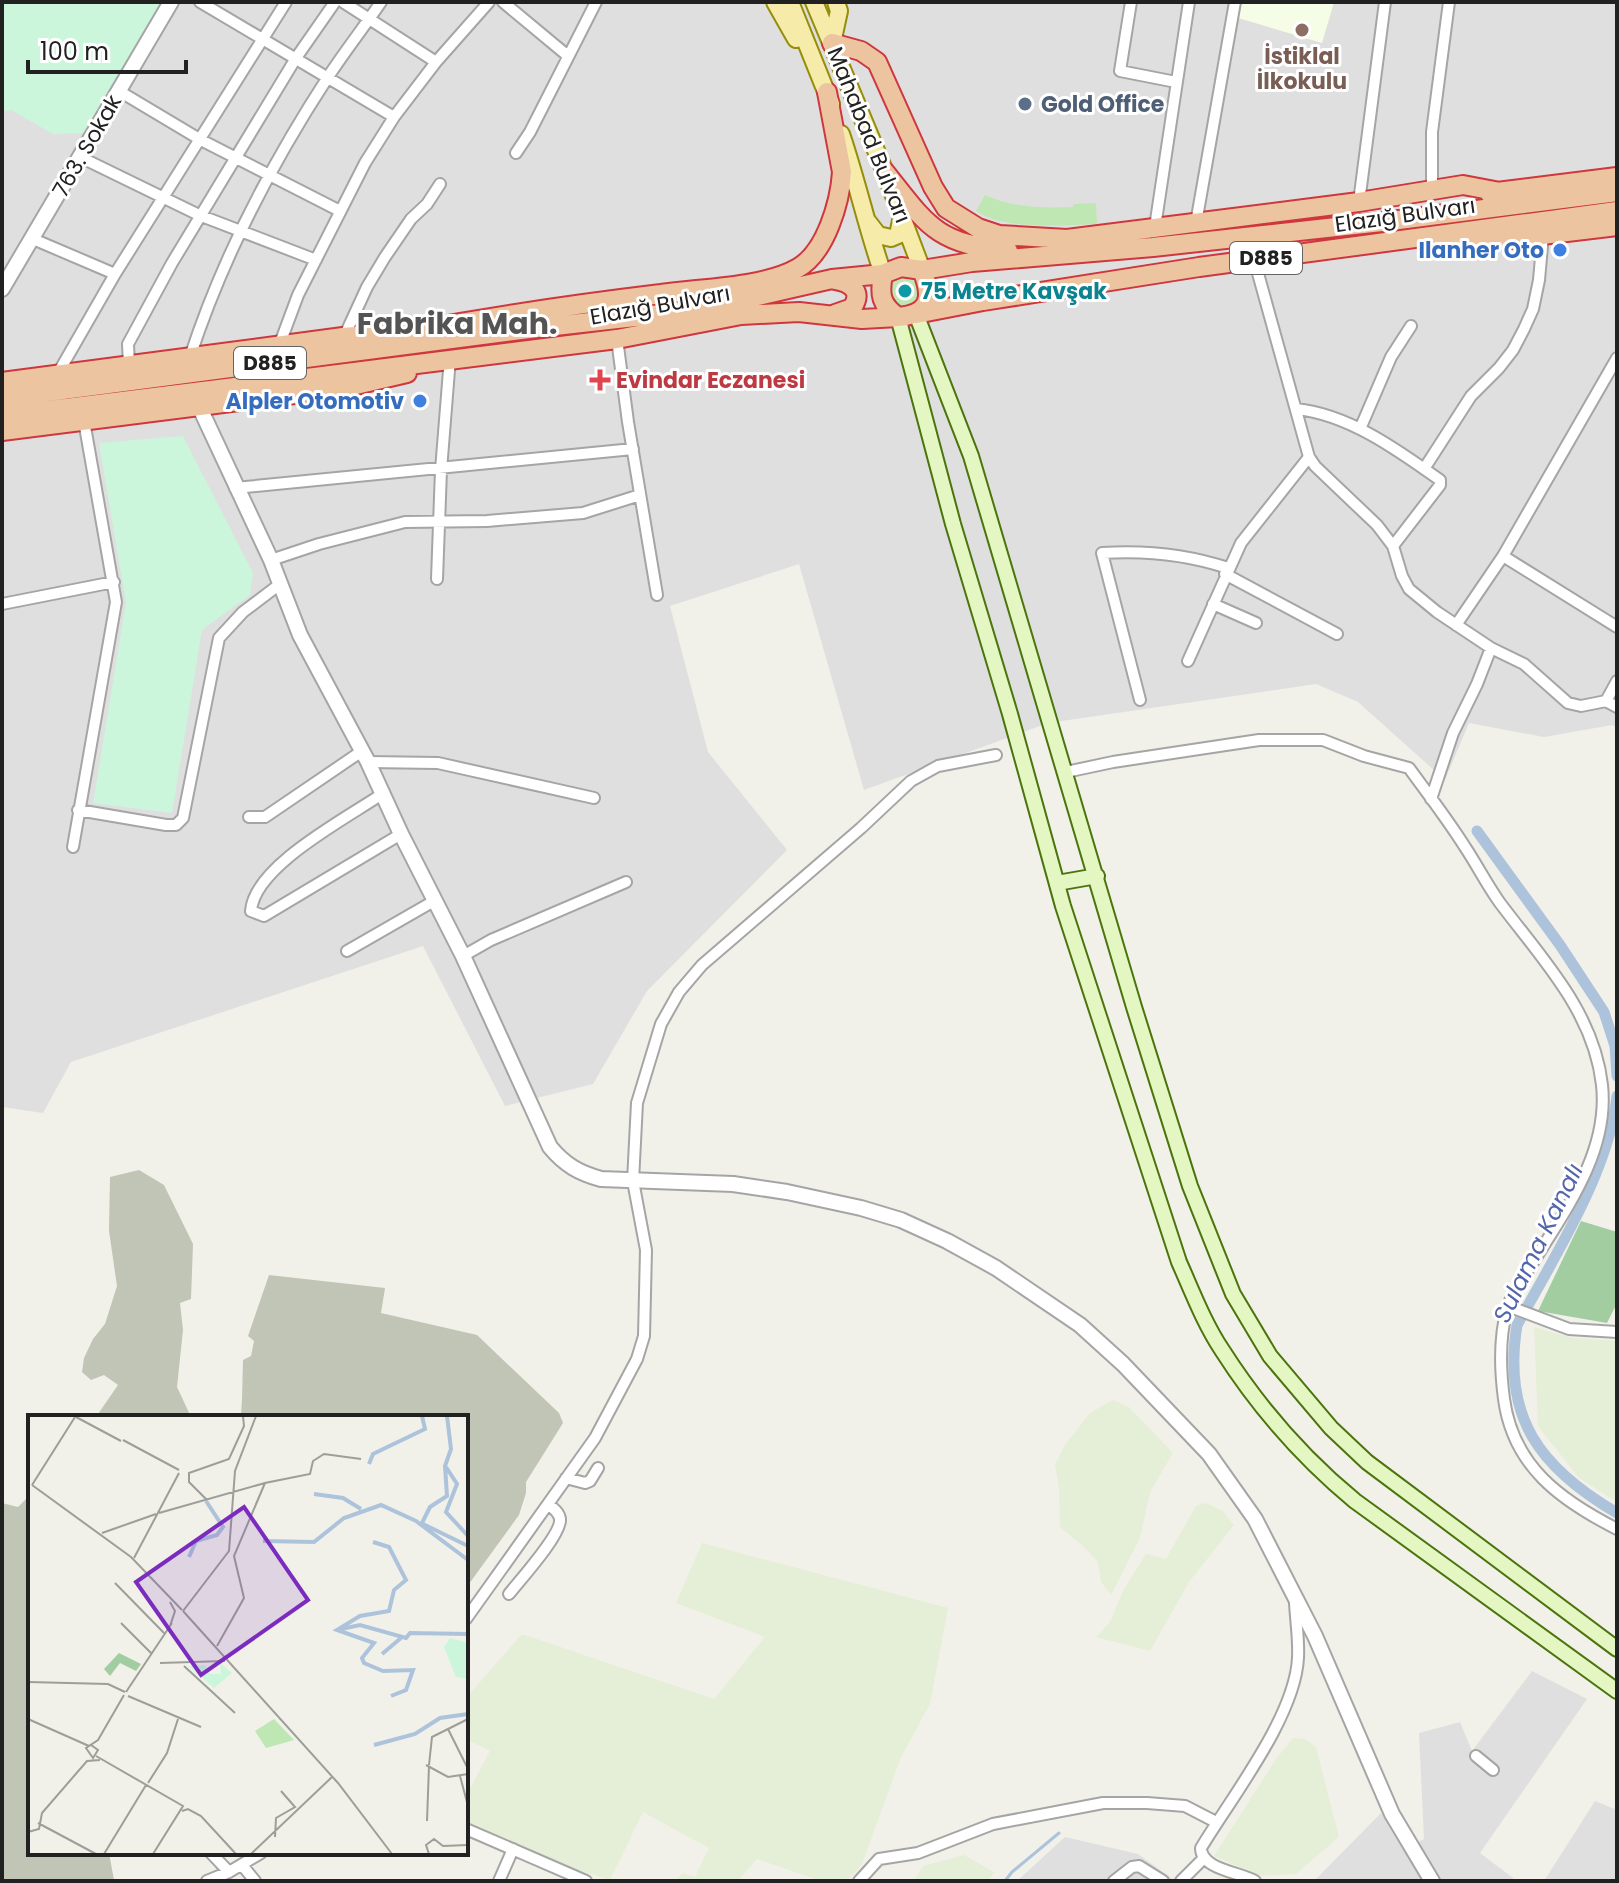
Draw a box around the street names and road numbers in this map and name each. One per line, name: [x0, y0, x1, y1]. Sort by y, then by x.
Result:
street label: Mahabad Bulvarı: [820, 42, 918, 228]
street label: 763. Sokak: [45, 88, 129, 203]
street label: Elazığ Bulvarı: [1333, 190, 1477, 240]
road number: D885: [1230, 242, 1302, 274]
street label: Elazığ Bulvarı: [588, 277, 732, 333]
road number: D885: [234, 347, 306, 379]

